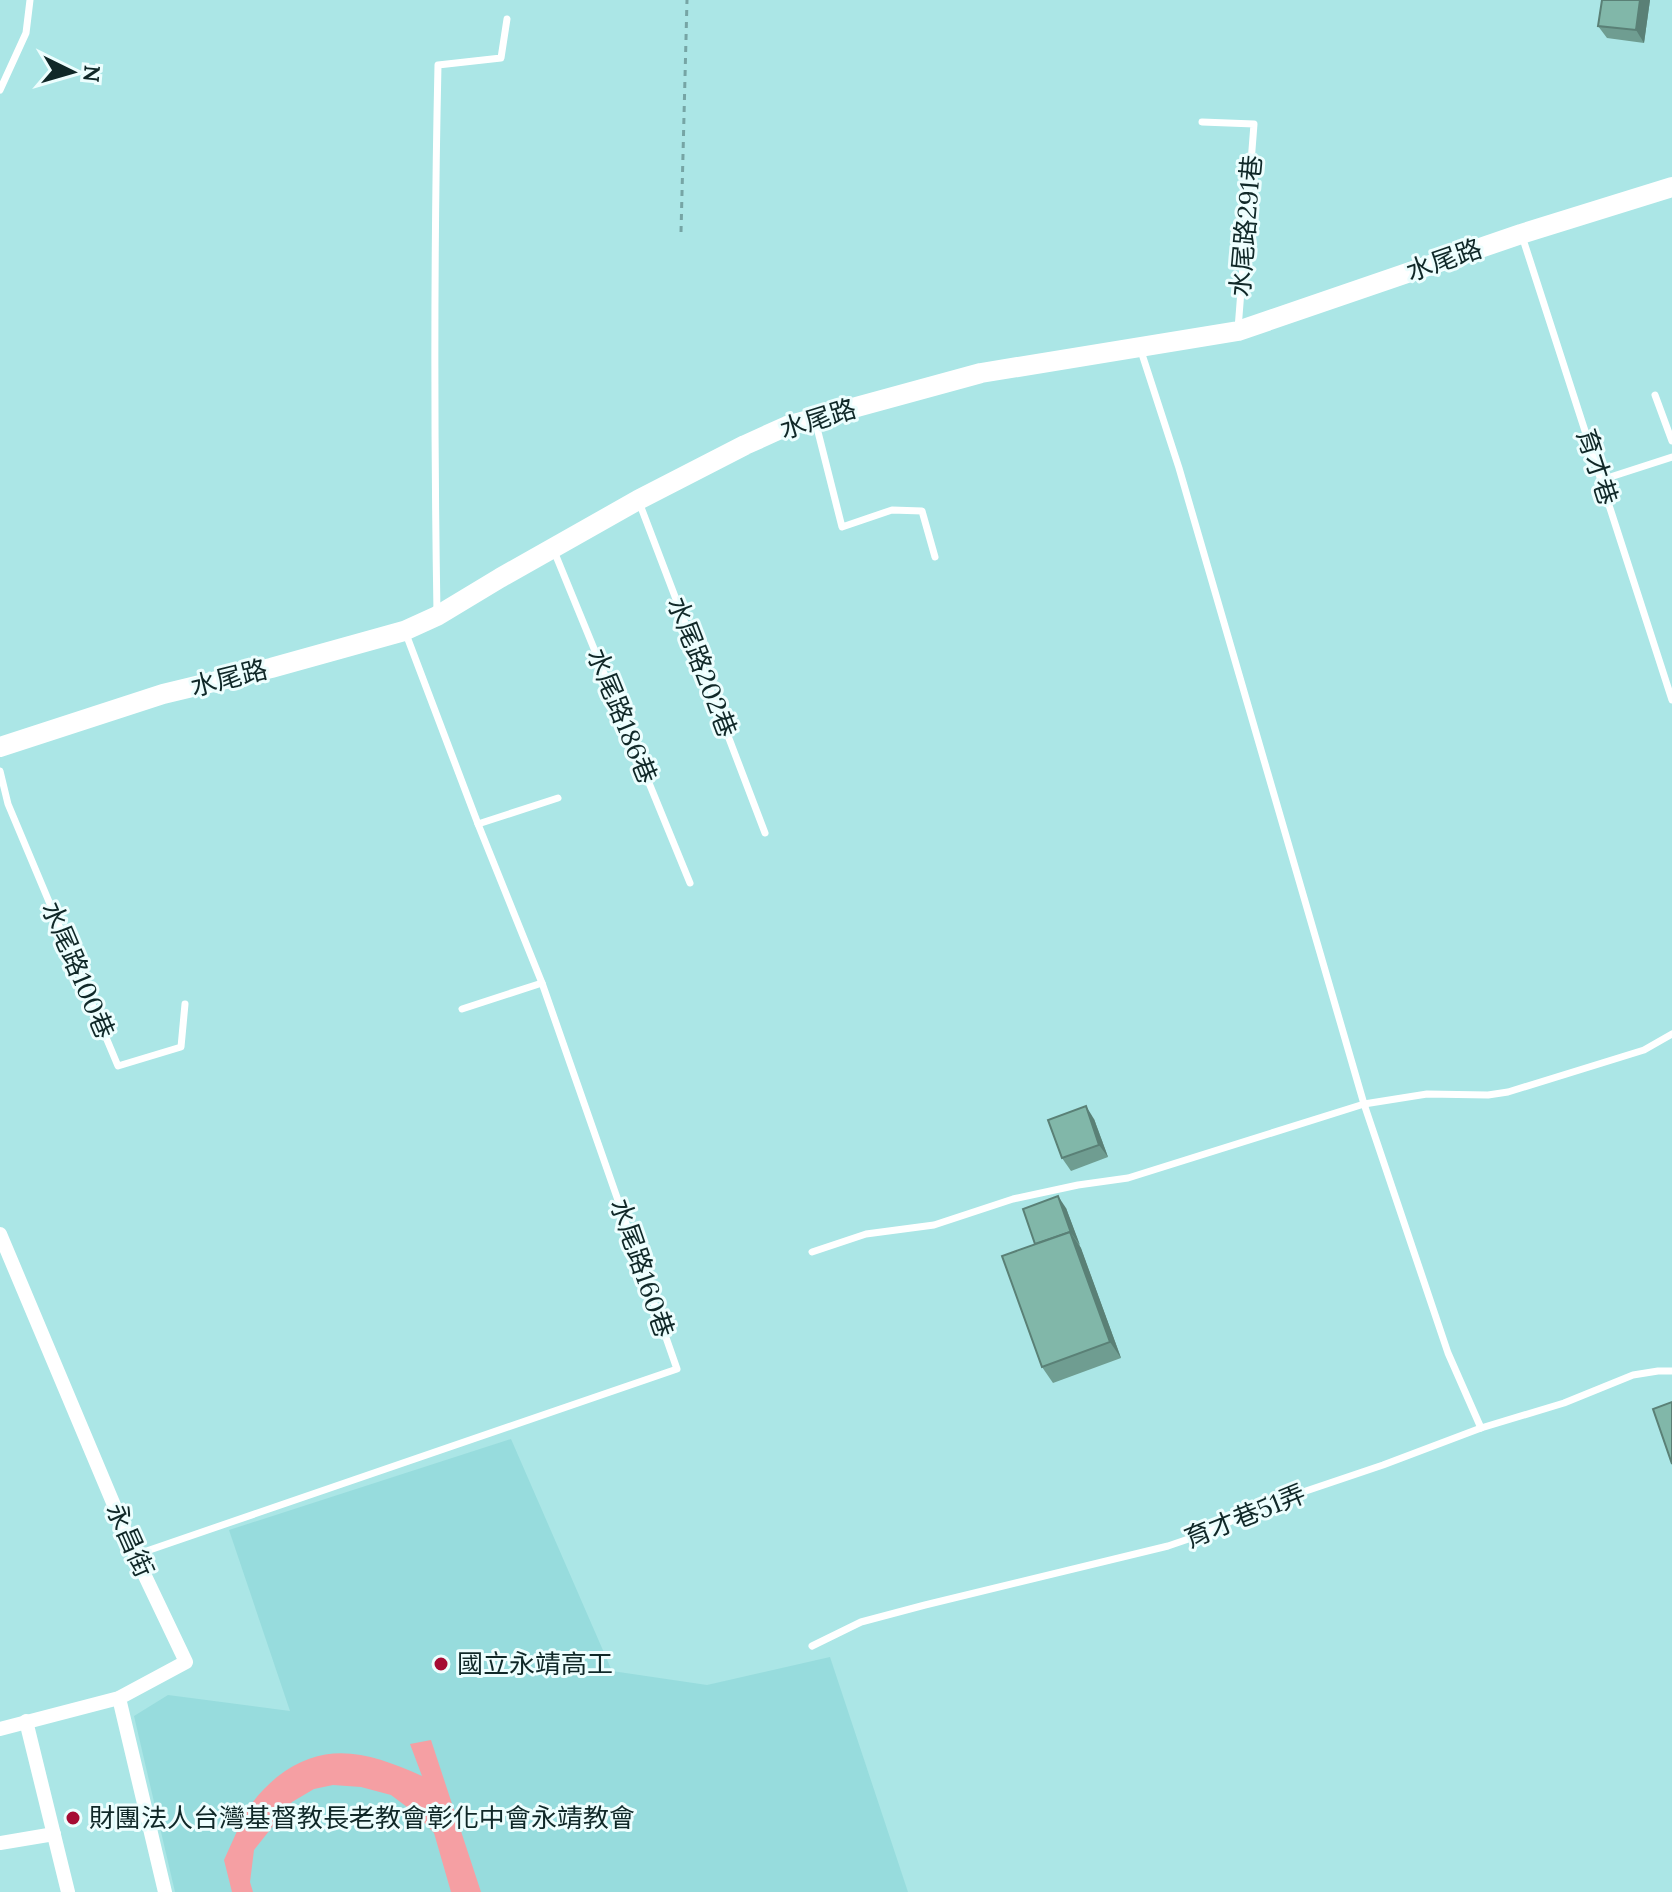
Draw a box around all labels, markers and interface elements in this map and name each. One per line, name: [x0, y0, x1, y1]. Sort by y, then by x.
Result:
north arrow: [32, 32, 112, 112]
text: N: [77, 64, 107, 83]
street label: 水尾路291巷: [1223, 154, 1268, 298]
street label: 水尾路: [1402, 231, 1486, 288]
street label: 水尾路: [776, 391, 860, 446]
street label: 育才巷: [1570, 425, 1625, 509]
street label: 水尾路202巷: [661, 592, 744, 742]
street label: 水尾路186巷: [580, 643, 665, 788]
street label: 水尾路: [187, 652, 271, 703]
street label: 水尾路100巷: [35, 896, 122, 1043]
street label: 水尾路160巷: [603, 1194, 682, 1342]
street label: 育才巷51弄: [1179, 1476, 1310, 1555]
street label: 永昌街: [100, 1497, 161, 1582]
place label: 國立永靖高工: [457, 1647, 613, 1680]
marker: 國立永靖高工: [432, 1655, 450, 1673]
place label: 財團法人台灣基督教長老教會彰化中會永靖教會: [89, 1801, 635, 1834]
marker: 財團法人台灣基督教長老教會彰化中會永靖教會: [64, 1809, 82, 1827]

